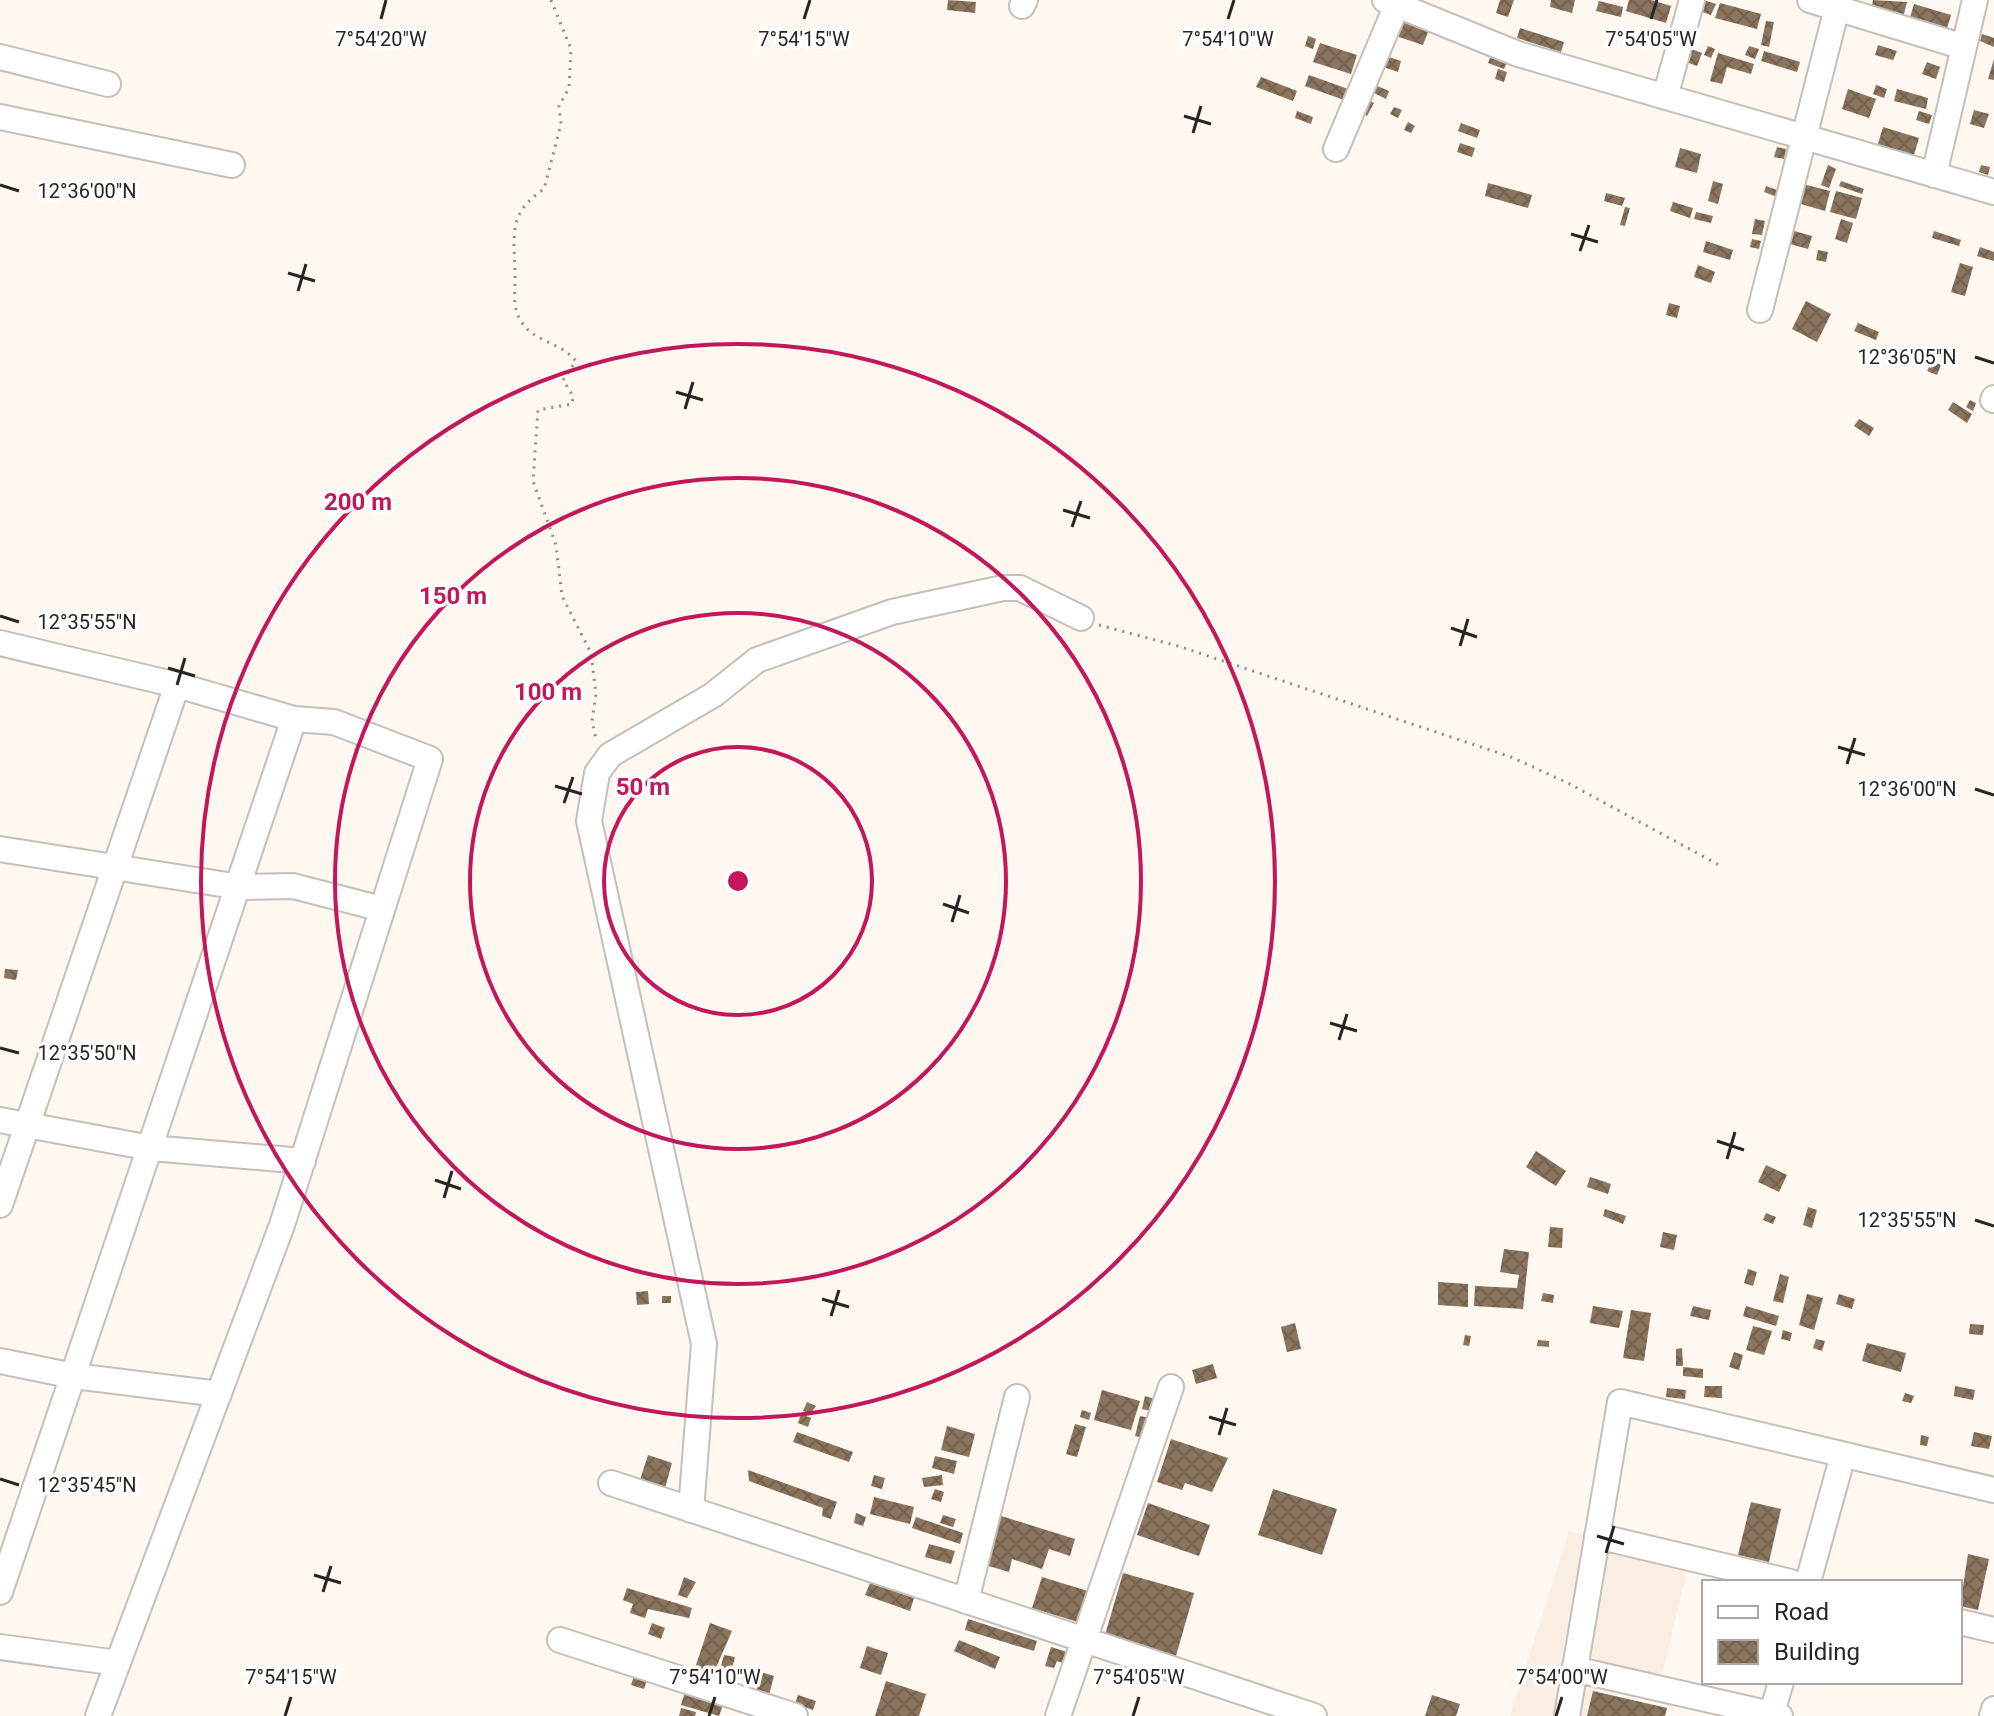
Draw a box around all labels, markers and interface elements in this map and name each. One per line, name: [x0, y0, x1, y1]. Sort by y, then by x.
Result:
text: 7°54'20"W: [335, 27, 427, 51]
text: 7°54'15"W: [758, 27, 850, 51]
text: 7°54'10"W: [1182, 27, 1274, 51]
text: 7°54'05"W: [1605, 27, 1697, 51]
text: 12°36'00"N: [37, 179, 137, 203]
text: 12°36'05"N: [1857, 345, 1957, 369]
text: 200 m: [324, 488, 392, 516]
text: 150 m: [419, 582, 487, 610]
text: 12°35'55"N: [37, 610, 137, 634]
text: 100 m: [514, 678, 582, 706]
text: 50 m: [616, 773, 670, 801]
text: 12°36'00"N: [1857, 777, 1957, 801]
centre of rings: [724, 867, 752, 895]
text: 12°35'50"N: [37, 1041, 137, 1065]
text: 12°35'55"N: [1857, 1208, 1957, 1232]
text: 12°35'45"N: [37, 1473, 137, 1497]
legend: [1702, 1580, 1962, 1684]
text: Road: [1774, 1598, 1829, 1626]
text: Building: [1774, 1638, 1860, 1666]
text: 7°54'15"W: [245, 1665, 337, 1689]
text: 7°54'10"W: [669, 1665, 761, 1689]
text: 7°54'05"W: [1093, 1665, 1185, 1689]
text: 7°54'00"W: [1516, 1665, 1608, 1689]

